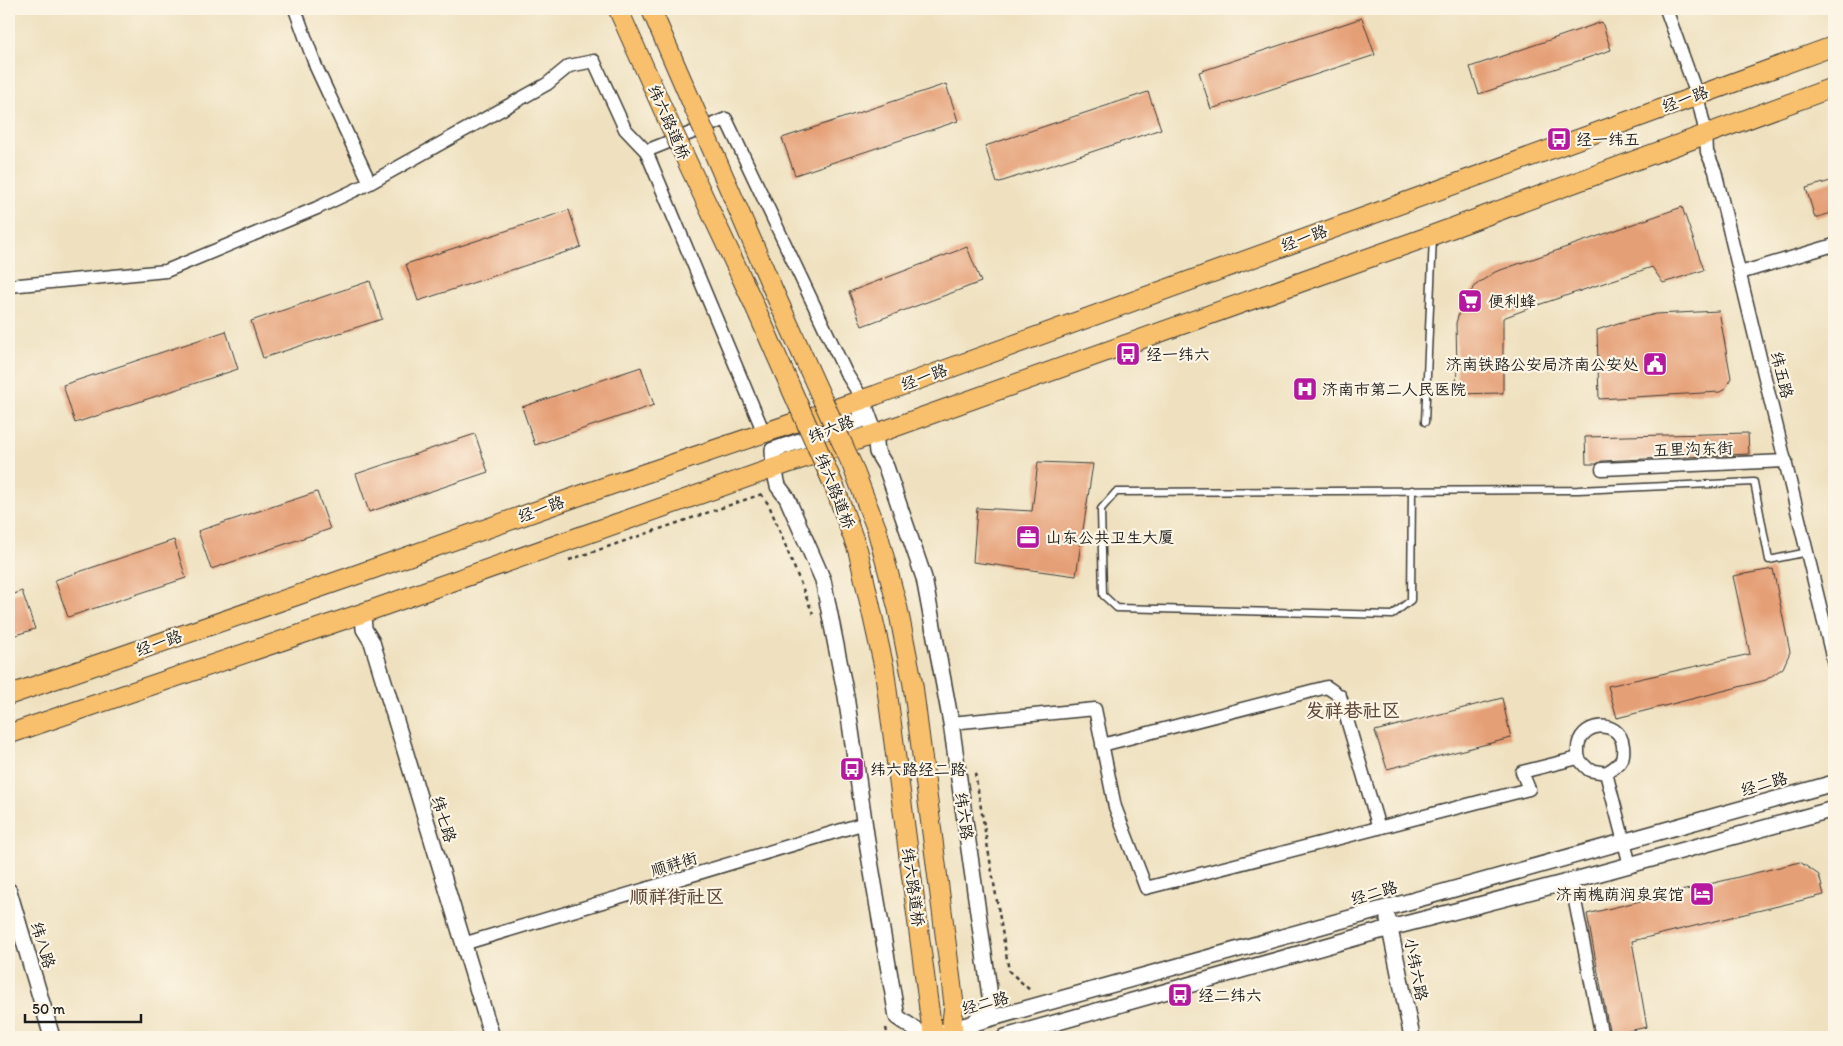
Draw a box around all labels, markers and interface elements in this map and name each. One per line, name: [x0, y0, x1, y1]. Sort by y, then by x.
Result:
street label: 纬六路道桥: [644, 82, 694, 162]
street label: 经一路: [1659, 82, 1711, 116]
bus stop icon: 经一纬五: [1546, 126, 1572, 152]
place label: 经一纬五: [1576, 130, 1640, 149]
street label: 经一路: [1278, 221, 1330, 255]
supermarket icon: 便利蜂: [1457, 288, 1483, 314]
place label: 便利蜂: [1488, 292, 1536, 311]
bus stop icon: 经一纬六: [1115, 341, 1141, 367]
place label: 经一纬六: [1146, 345, 1210, 364]
street label: 纬五路: [1767, 349, 1797, 401]
public building icon: 济南铁路公安局济南公安处: [1642, 351, 1668, 377]
place label: 济南铁路公安局济南公安处: [1446, 355, 1639, 374]
street label: 经一路: [898, 360, 950, 394]
hospital icon: 济南市第二人民医院: [1292, 376, 1318, 402]
place label: 济南市第二人民医院: [1322, 380, 1466, 399]
street label: 纬六路: [805, 411, 857, 447]
street label: 五里沟东街: [1653, 438, 1733, 460]
street label: 纬六路道桥: [811, 450, 859, 532]
street label: 经一路: [515, 492, 567, 526]
office icon: 山东公共卫生大厦: [1015, 524, 1041, 550]
place label: 山东公共卫生大厦: [1046, 528, 1174, 547]
street label: 经一路: [133, 626, 185, 660]
district label: 发祥巷社区: [1305, 699, 1401, 722]
bus stop icon: 纬六路经二路: [839, 756, 865, 782]
place label: 纬六路经二路: [870, 760, 966, 779]
street label: 经二路: [1738, 768, 1790, 800]
street label: 纬六路: [951, 791, 977, 841]
street label: 纬七路: [428, 793, 460, 845]
street label: 纬六路道桥: [898, 846, 928, 928]
street label: 顺祥街: [648, 848, 700, 880]
street label: 经二路: [1348, 877, 1400, 909]
hotel icon: 济南槐荫润泉宾馆: [1689, 881, 1715, 907]
district label: 顺祥街社区: [629, 885, 725, 908]
place label: 济南槐荫润泉宾馆: [1556, 885, 1684, 904]
street label: 纬八路: [27, 919, 59, 971]
street label: 小纬六路: [1401, 936, 1431, 1002]
bus stop icon: 经二纬六: [1167, 982, 1193, 1008]
place label: 经二纬六: [1198, 986, 1262, 1005]
street label: 经二路: [959, 988, 1011, 1018]
scale bar: [25, 991, 141, 1023]
text: 50 m: [32, 1000, 65, 1018]

